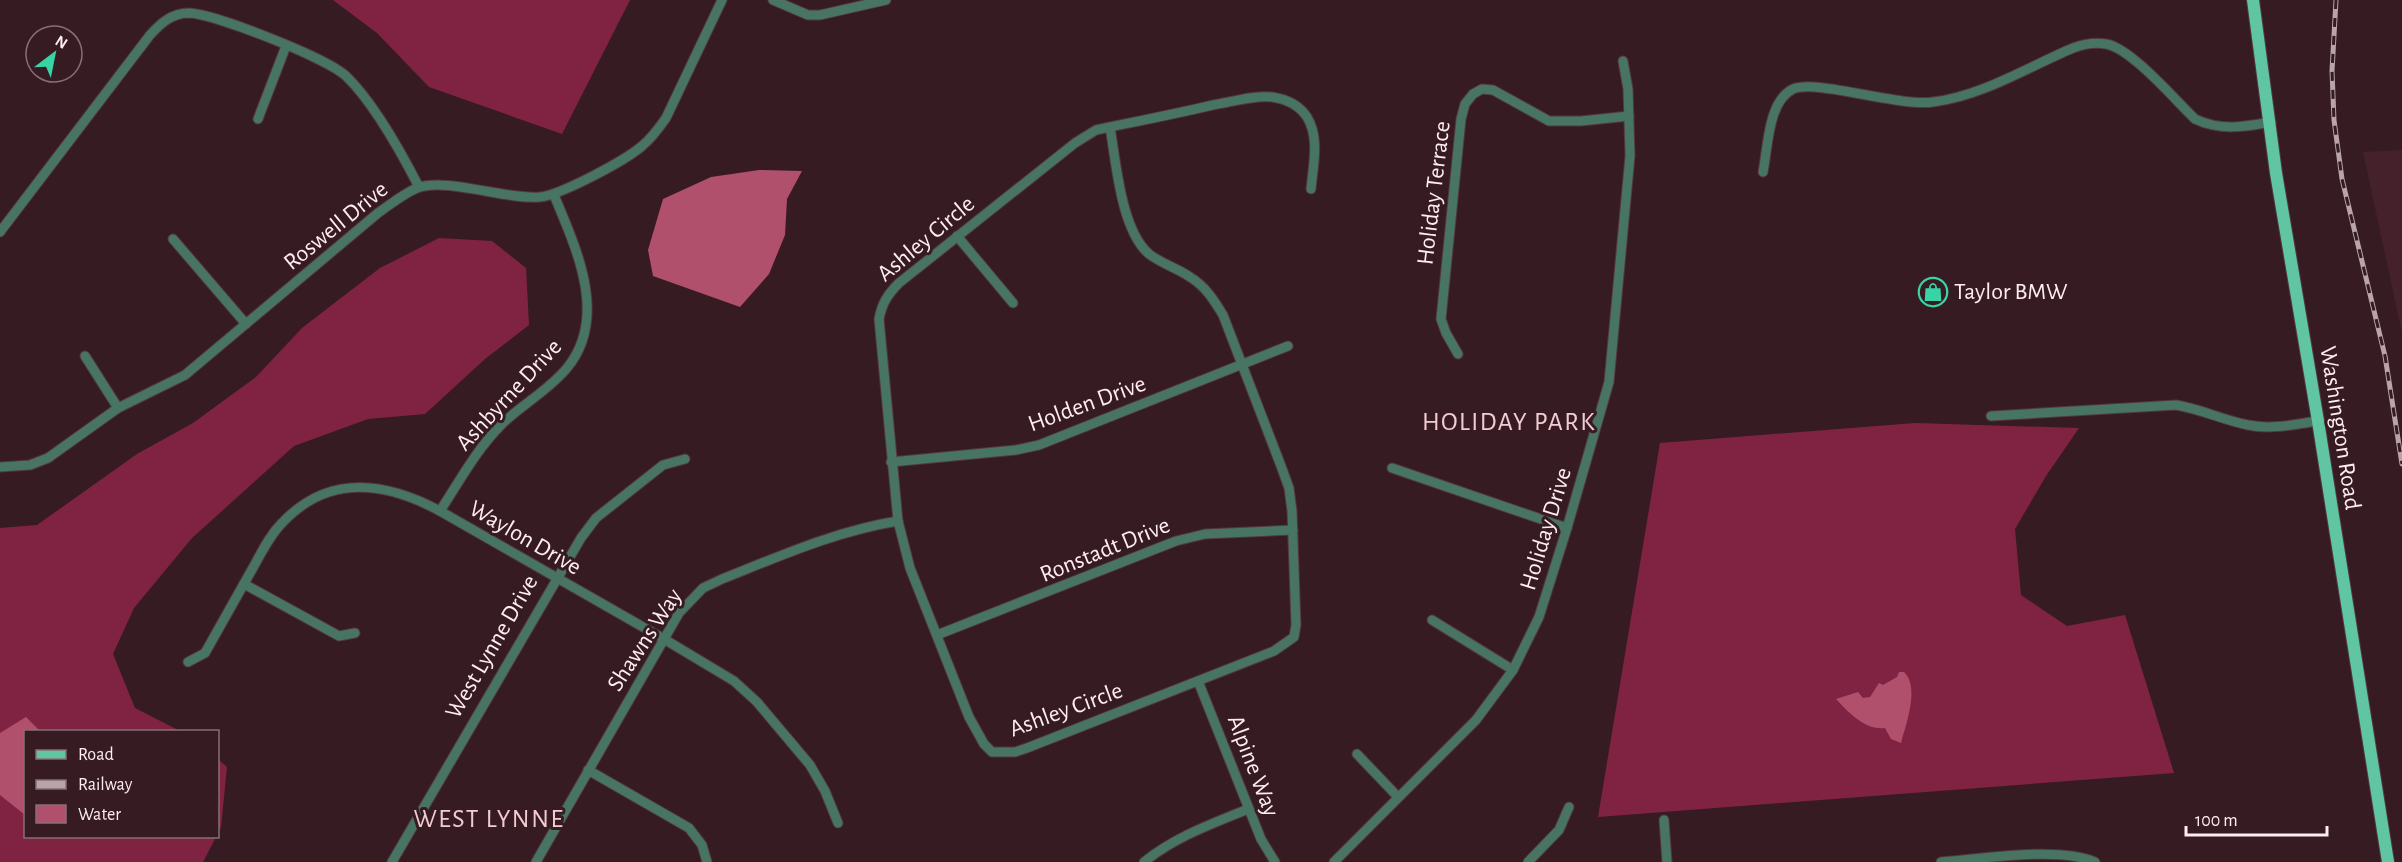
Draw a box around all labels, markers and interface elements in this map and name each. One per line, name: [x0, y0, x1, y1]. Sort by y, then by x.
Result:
north arrow: [24, 24, 84, 84]
text: N: [52, 32, 70, 52]
street label: Holiday Terrace: [1413, 120, 1455, 266]
street label: Roswell Drive: [280, 177, 392, 275]
street label: Ashley Circle: [873, 192, 979, 286]
shop icon: Taylor BMW: [1917, 276, 1949, 308]
place label: Taylor BMW: [1954, 280, 2068, 304]
street label: Ashbyrne Drive: [452, 335, 566, 455]
street label: Washington Road: [2315, 344, 2365, 512]
street label: Holden Drive: [1025, 372, 1149, 436]
district label: HOLIDAY PARK: [1422, 409, 1596, 435]
street label: Holiday Drive: [1516, 465, 1576, 593]
street label: Waylon Drive: [465, 496, 585, 580]
street label: Ronstadt Drive: [1037, 513, 1173, 587]
street label: West Lynne Drive: [441, 571, 543, 723]
street label: Shawns Way: [603, 584, 687, 696]
street label: Ashley Circle: [1006, 678, 1126, 742]
street label: Alpine Way: [1223, 712, 1283, 820]
legend: [24, 730, 219, 838]
text: Road: [78, 746, 114, 764]
text: Railway: [78, 776, 133, 794]
scale bar: [2186, 799, 2327, 837]
text: Water: [78, 806, 121, 824]
district label: WEST LYNNE: [414, 806, 564, 832]
text: 100 m: [2195, 812, 2238, 830]

